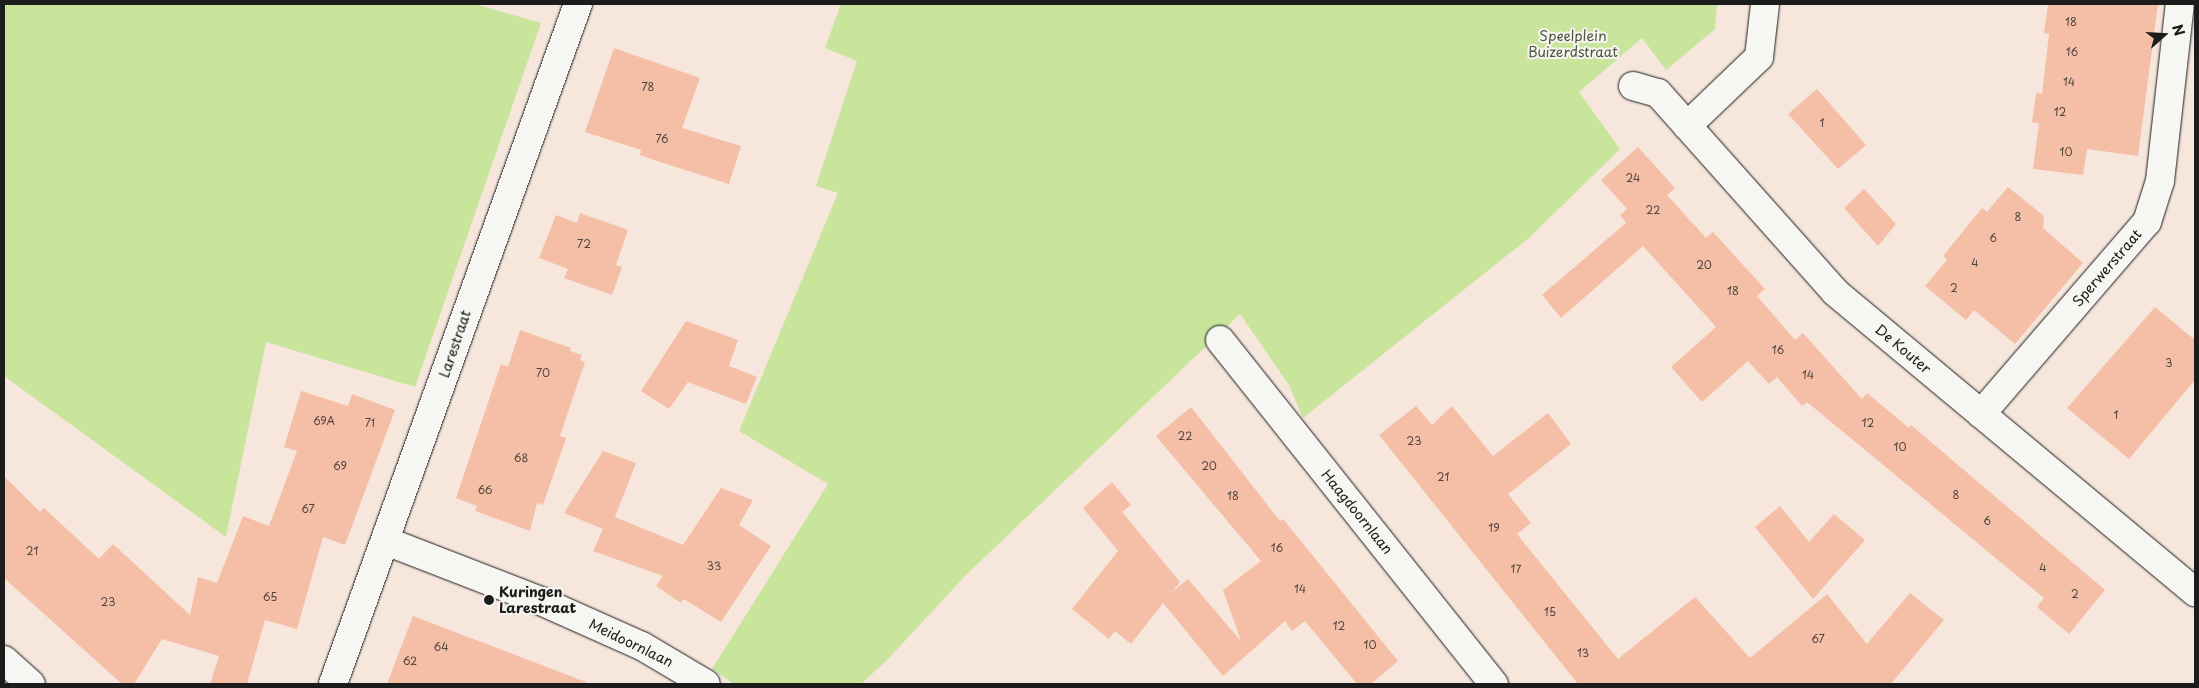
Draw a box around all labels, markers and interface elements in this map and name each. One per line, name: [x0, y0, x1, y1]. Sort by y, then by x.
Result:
north arrow: [2139, 10, 2189, 60]
house number: 18: [2065, 15, 2077, 29]
text: N: [2167, 21, 2190, 39]
park label: Speelplein Buizerdstraat: [1528, 28, 1618, 60]
house number: 16: [2066, 45, 2078, 59]
house number: 14: [2063, 75, 2075, 89]
house number: 78: [642, 80, 654, 94]
house number: 12: [2054, 105, 2066, 119]
house number: 1: [1820, 116, 1824, 130]
house number: 76: [655, 132, 669, 146]
house number: 10: [2060, 145, 2072, 159]
house number: 24: [1626, 171, 1640, 185]
house number: 22: [1646, 203, 1660, 217]
house number: 8: [2015, 210, 2021, 224]
street label: Sperwerstraat: [2069, 226, 2145, 310]
house number: 6: [1989, 231, 1997, 245]
house number: 72: [577, 237, 591, 251]
house number: 4: [1971, 256, 1979, 270]
house number: 20: [1696, 258, 1712, 272]
house number: 2: [1950, 281, 1958, 295]
house number: 18: [1727, 284, 1739, 298]
street label: Larestraat: [436, 308, 474, 380]
street label: De Kouter: [1872, 321, 1934, 377]
house number: 16: [1772, 343, 1784, 357]
house number: 3: [2165, 356, 2173, 370]
house number: 70: [536, 366, 550, 380]
house number: 14: [1802, 368, 1814, 382]
house number: 1: [2114, 408, 2118, 422]
house number: 69A: [313, 414, 335, 428]
house number: 71: [365, 416, 375, 430]
house number: 12: [1862, 416, 1874, 430]
house number: 22: [1178, 429, 1192, 443]
house number: 23: [1407, 434, 1421, 448]
house number: 10: [1894, 440, 1906, 454]
house number: 68: [514, 451, 528, 465]
house number: 69: [333, 459, 347, 473]
house number: 20: [1201, 459, 1217, 473]
street label: Haagdoornlaan: [1318, 466, 1396, 558]
house number: 21: [1437, 470, 1449, 484]
house number: 66: [477, 483, 493, 497]
house number: 8: [1953, 488, 1959, 502]
house number: 18: [1227, 489, 1239, 503]
house number: 67: [301, 502, 315, 516]
house number: 6: [1983, 514, 1991, 528]
house number: 19: [1488, 521, 1500, 535]
house number: 16: [1271, 541, 1283, 555]
house number: 21: [26, 544, 38, 558]
house number: 33: [707, 559, 721, 573]
house number: 4: [2039, 561, 2047, 575]
house number: 17: [1511, 562, 1521, 576]
house number: 14: [1294, 582, 1306, 596]
place label: Kuringen Larestraat: [499, 584, 576, 616]
house number: 2: [2071, 587, 2079, 601]
house number: 65: [263, 590, 277, 604]
marker: Kuringen Larestraat: [483, 594, 495, 606]
house number: 23: [101, 595, 115, 609]
house number: 15: [1544, 605, 1556, 619]
street label: Meidoornlaan: [586, 615, 676, 671]
house number: 12: [1333, 619, 1345, 633]
house number: 67: [1811, 632, 1825, 646]
house number: 10: [1364, 638, 1376, 652]
house number: 64: [434, 640, 448, 654]
house number: 13: [1577, 646, 1589, 660]
house number: 62: [403, 654, 417, 668]

